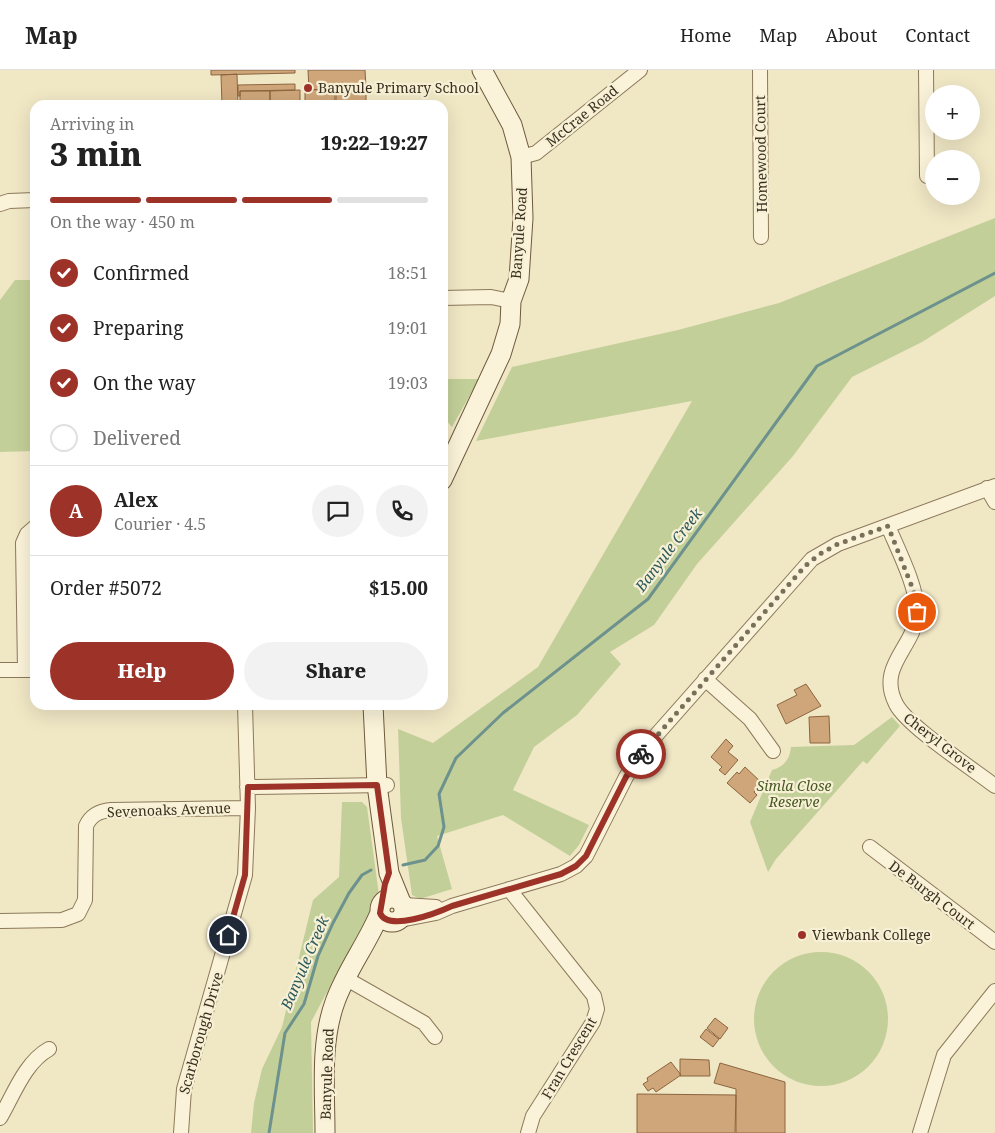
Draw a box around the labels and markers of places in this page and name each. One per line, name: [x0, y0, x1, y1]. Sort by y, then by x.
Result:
place label: Banyule Primary School: [318, 78, 479, 97]
marker: Banyule Primary School: [302, 82, 314, 94]
pin: [896, 591, 938, 633]
pin: [207, 914, 249, 956]
place label: Viewbank College: [812, 925, 931, 944]
marker: Viewbank College: [796, 929, 808, 941]

